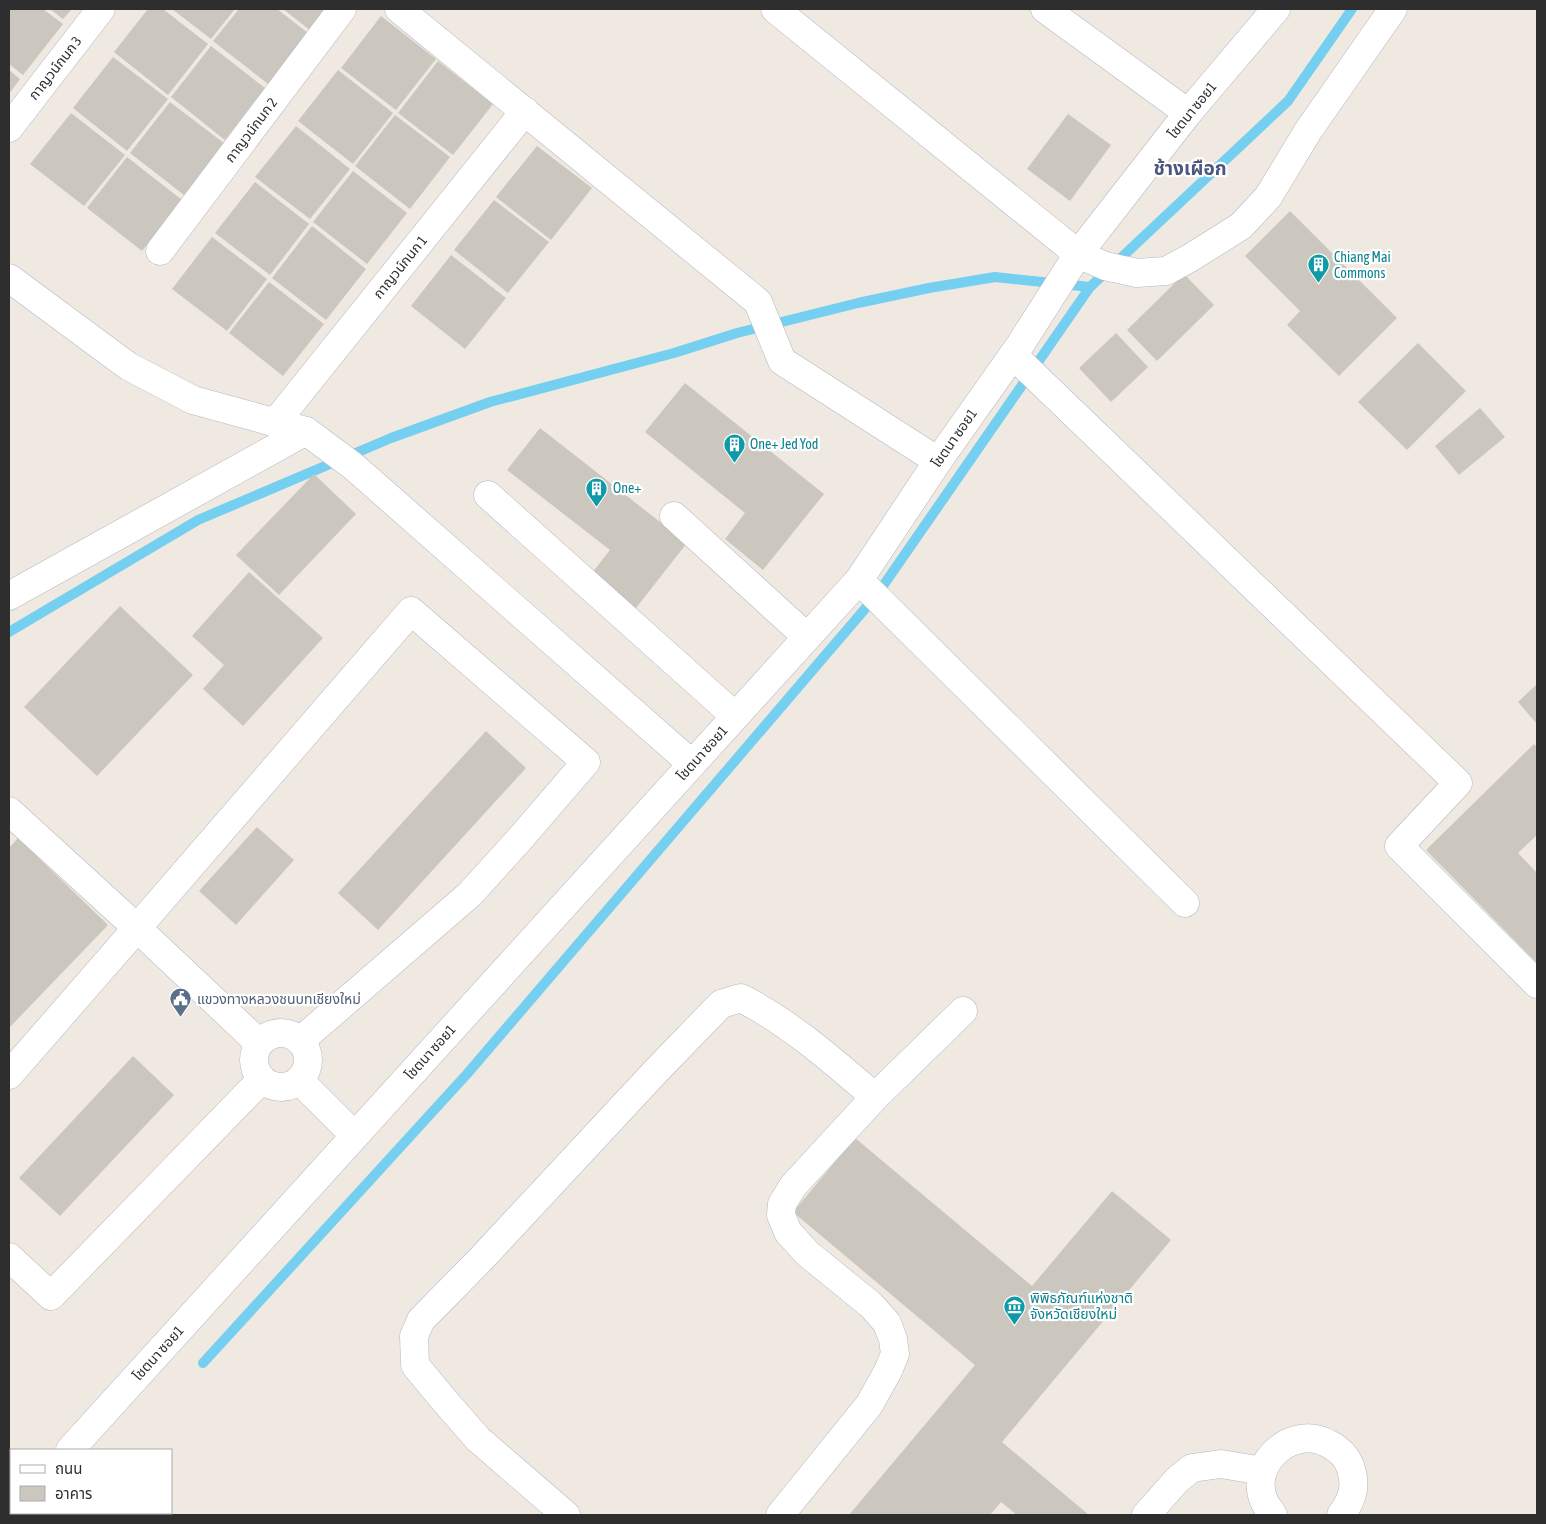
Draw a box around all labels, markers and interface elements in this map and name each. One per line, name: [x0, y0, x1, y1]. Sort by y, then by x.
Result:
street label: กาญวน์กนก 3: [25, 33, 85, 103]
street label: โชตนา ซอย1: [1164, 79, 1220, 141]
street label: กาญวน์กนก 2: [222, 95, 280, 165]
district label: ช้างเผือก: [1153, 157, 1227, 179]
street label: กาญวน์กนก 1: [370, 232, 430, 302]
place label: Chiang Mai Commons: [1334, 249, 1391, 281]
building icon: Chiang Mai Commons: [1306, 253, 1330, 284]
street label: โชตนา ซอย1: [928, 406, 980, 470]
building icon: One+ Jed Yod: [722, 432, 746, 463]
place label: One+ Jed Yod: [750, 436, 818, 452]
building icon: One+: [585, 476, 609, 507]
place label: One+: [613, 480, 642, 496]
street label: โชตนา ซอย1: [673, 723, 731, 783]
public building icon: แขวงทางหลวงชนบทเชียงใหม่: [169, 987, 193, 1018]
place label: แขวงทางหลวงชนบทเชียงใหม่: [197, 991, 361, 1007]
street label: โชตนา ซอย1: [401, 1022, 459, 1082]
place label: พิพิธภัณฑ์แห่งชาติ จังหวัดเชียงใหม่: [1030, 1290, 1133, 1322]
museum icon: พิพิธภัณฑ์แห่งชาติ จังหวัดเชียงใหม่: [1002, 1294, 1026, 1325]
street label: โชตนา ซอย1: [129, 1323, 187, 1383]
legend: [10, 1449, 172, 1514]
text: ถนน: [55, 1460, 82, 1477]
text: อาคาร: [55, 1485, 92, 1502]

